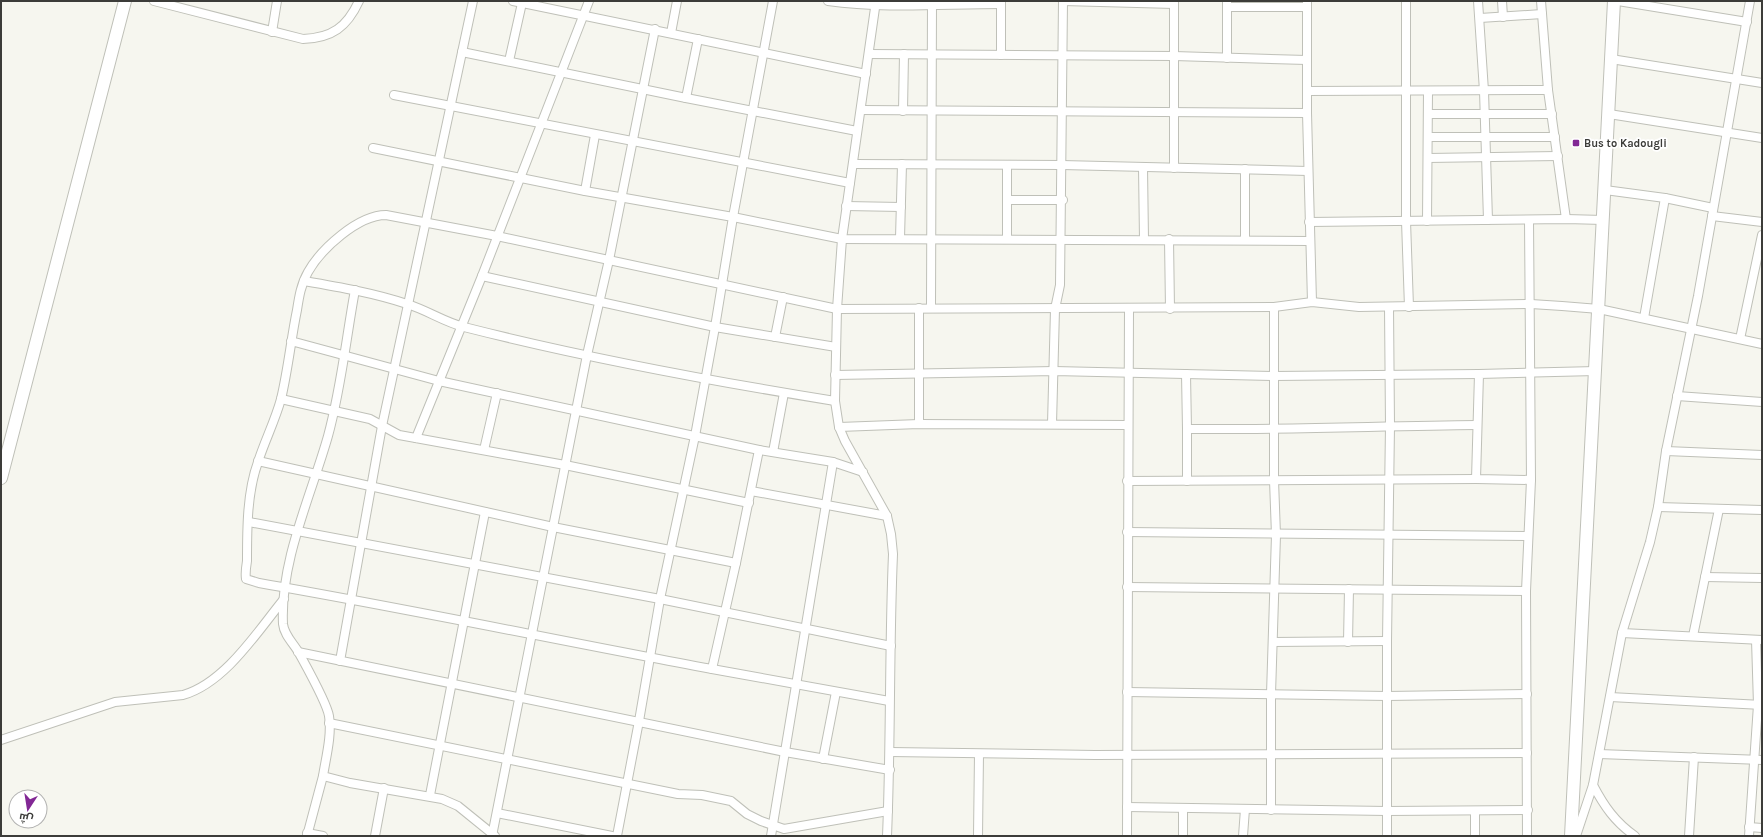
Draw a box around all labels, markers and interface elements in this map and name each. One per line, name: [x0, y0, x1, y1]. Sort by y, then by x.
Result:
place label: Bus to Kadougli: [1584, 137, 1667, 150]
marker: Bus to Kadougli: [1571, 138, 1581, 148]
north arrow: [8, 789, 48, 829]
text: ش: [18, 810, 34, 826]

